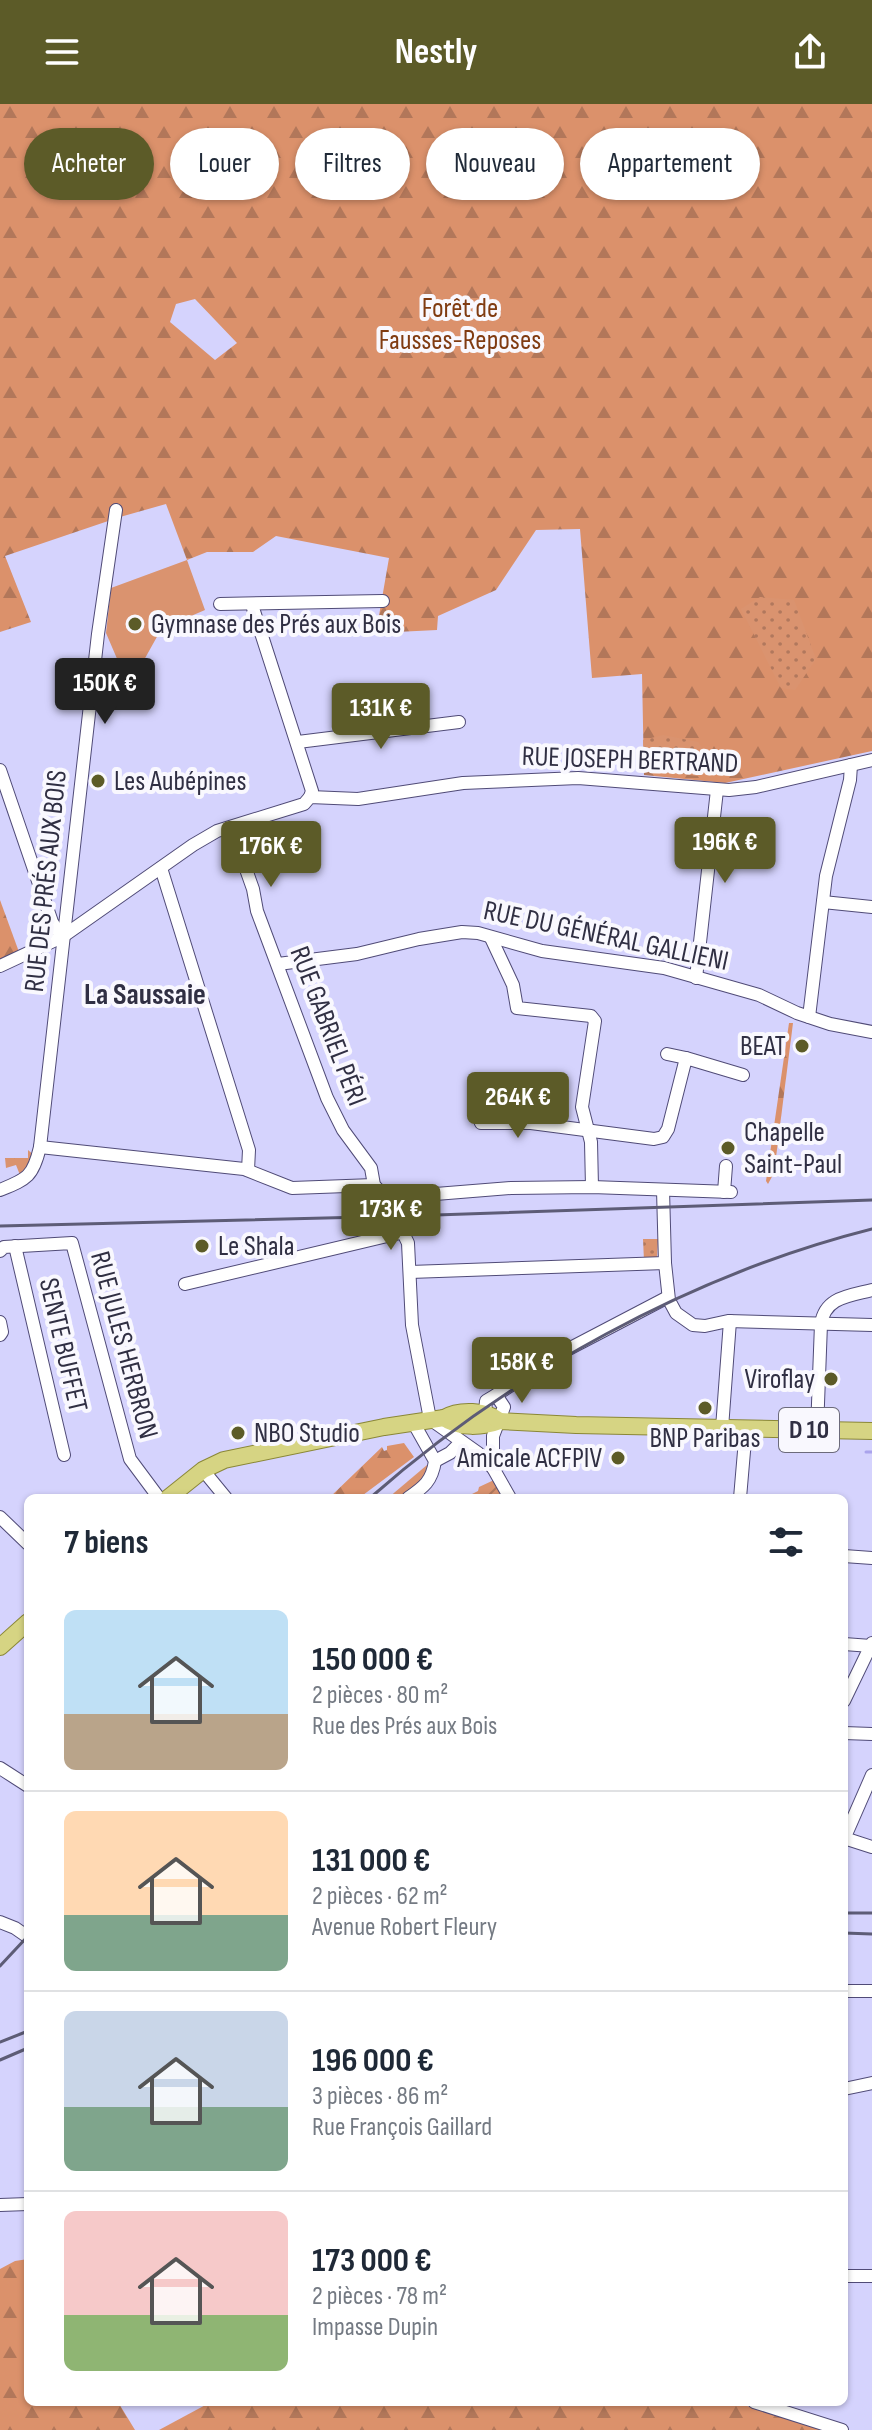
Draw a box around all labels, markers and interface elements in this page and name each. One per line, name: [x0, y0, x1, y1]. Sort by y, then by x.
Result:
icon: menu: [40, 30, 84, 74]
icon: share: [788, 30, 832, 74]
text: Nestly: [395, 31, 477, 74]
chip: Acheter: [24, 128, 154, 200]
chip: Louer: [170, 128, 279, 200]
chip: Filtres: [295, 128, 410, 200]
chip: Nouveau: [426, 128, 564, 200]
chip: Appartement: [580, 128, 760, 200]
park label: Forêt de Fausses-Reposes: [379, 292, 541, 357]
place label: Gymnase des Prés aux Bois: [151, 608, 401, 641]
marker: Gymnase des Prés aux Bois: [126, 615, 144, 633]
pin: 150K €: [40, 658, 170, 726]
text: 150K €: [73, 668, 137, 699]
pin: 131K €: [316, 683, 446, 751]
text: 131K €: [350, 693, 412, 724]
street label: RUE JOSEPH BERTRAND: [521, 740, 739, 780]
place label: Les Aubépines: [114, 765, 246, 798]
street label: RUE DES PRÉS AUX BOIS: [18, 768, 74, 994]
marker: Les Aubépines: [89, 772, 107, 790]
pin: 196K €: [660, 817, 790, 885]
pin: 176K €: [206, 821, 336, 889]
text: 196K €: [693, 827, 757, 858]
text: 176K €: [239, 831, 303, 862]
street label: RUE DU GÉNÉRAL GALLIENI: [481, 894, 731, 978]
street label: RUE GABRIEL PÉRI: [282, 942, 374, 1110]
district label: La Saussaie: [84, 977, 206, 1013]
place label: BEAT: [740, 1030, 786, 1063]
marker: BEAT: [793, 1037, 811, 1055]
pin: 264K €: [453, 1072, 583, 1140]
text: 264K €: [485, 1082, 551, 1113]
place label: Chapelle Saint-Paul: [744, 1116, 842, 1181]
marker: Chapelle Saint-Paul: [719, 1139, 737, 1157]
pin: 173K €: [326, 1184, 456, 1252]
text: 173K €: [359, 1194, 423, 1225]
place label: Le Shala: [218, 1230, 295, 1263]
marker: Le Shala: [193, 1237, 211, 1255]
street label: RUE JULES HERBRON: [83, 1248, 165, 1442]
street label: SENTE BUFFET: [32, 1275, 94, 1415]
pin: 158K €: [457, 1337, 587, 1405]
text: 158K €: [490, 1347, 554, 1378]
place label: Viroflay: [744, 1363, 815, 1396]
marker: Viroflay: [822, 1370, 840, 1388]
marker: BNP Paribas: [696, 1399, 714, 1417]
road number: D 10: [779, 1408, 839, 1452]
place label: NBO Studio: [254, 1417, 360, 1450]
place label: BNP Paribas: [650, 1422, 760, 1455]
marker: NBO Studio: [229, 1424, 247, 1442]
place label: Amicale ACFPIV: [456, 1442, 602, 1475]
marker: Amicale ACFPIV: [609, 1449, 627, 1467]
icon: filters: [764, 1520, 808, 1564]
text: 7 biens: [64, 1522, 149, 1563]
text: 150 000 €: [312, 1639, 433, 1680]
icon: home: [128, 1642, 224, 1738]
text: 2 pièces · 80 m²: [312, 1680, 448, 1711]
text: Rue des Prés aux Bois: [312, 1711, 497, 1742]
text: 131 000 €: [312, 1840, 430, 1881]
icon: home: [128, 1843, 224, 1939]
text: 2 pièces · 62 m²: [312, 1881, 448, 1912]
text: Avenue Robert Fleury: [312, 1912, 497, 1943]
text: 196 000 €: [312, 2040, 434, 2081]
icon: home: [128, 2043, 224, 2139]
text: 3 pièces · 86 m²: [312, 2081, 448, 2112]
text: Rue François Gaillard: [312, 2112, 492, 2143]
text: 173 000 €: [312, 2240, 432, 2281]
icon: home: [128, 2243, 224, 2339]
text: 2 pièces · 78 m²: [312, 2281, 447, 2312]
text: Impasse Dupin: [312, 2312, 438, 2343]

